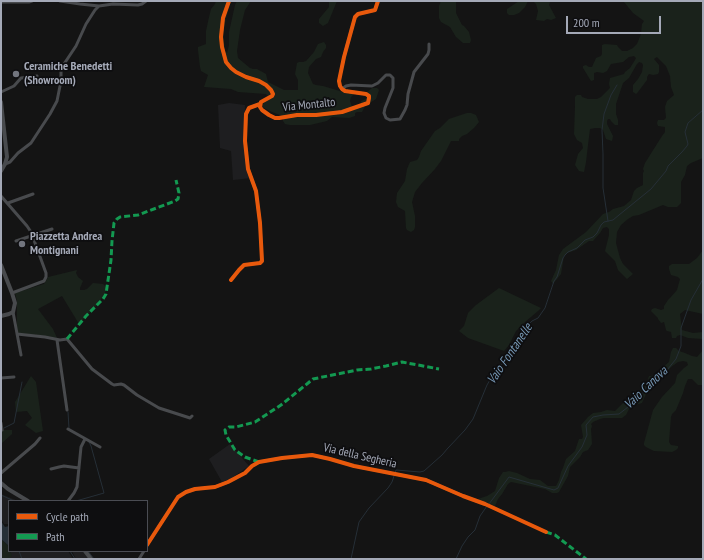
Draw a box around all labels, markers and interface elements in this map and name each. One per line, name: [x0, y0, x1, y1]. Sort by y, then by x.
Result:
scale bar: [568, 8, 663, 34]
text: 200 m: [573, 15, 600, 30]
place label: Ceramiche Benedetti (Showroom): [24, 60, 112, 88]
marker: Ceramiche Benedetti (Showroom): [11, 69, 21, 79]
street label: Via Montalto: [282, 95, 336, 115]
place label: Piazzetta Andrea Montignani: [30, 230, 102, 258]
marker: Piazzetta Andrea Montignani: [17, 239, 27, 249]
water label: Vaio Fontanelle: [484, 321, 536, 387]
water label: Vaio Canova: [621, 364, 671, 412]
street label: Via della Segheria: [322, 441, 398, 471]
legend: [8, 500, 148, 552]
text: Cycle path: [46, 509, 89, 524]
text: Path: [46, 529, 64, 544]

